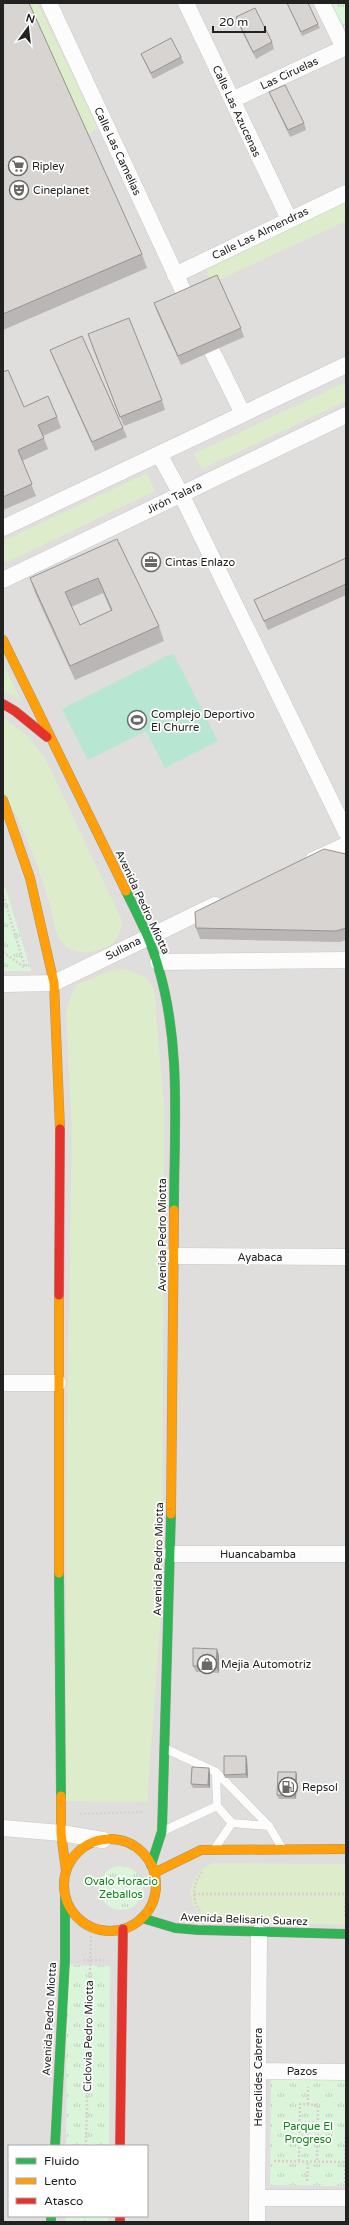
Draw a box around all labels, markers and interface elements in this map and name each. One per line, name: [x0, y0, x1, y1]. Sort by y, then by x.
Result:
north arrow: [8, 8, 48, 48]
scale bar: [213, 8, 265, 34]
text: N: [25, 11, 36, 26]
text: 20 m: [219, 15, 248, 29]
street label: Las Ciruelas: [258, 54, 320, 93]
street label: Calle Las Azucenas: [210, 63, 263, 159]
street label: Calle Las Camelias: [91, 105, 144, 198]
supermarket icon: Ripley: [7, 155, 29, 177]
place label: Ripley: [32, 160, 64, 173]
theatre icon: Cineplanet: [8, 179, 30, 201]
place label: Cineplanet: [33, 184, 89, 197]
street label: Calle Las Almendras: [210, 204, 311, 262]
street label: Jirón Talara: [145, 479, 204, 516]
office icon: Cintas Enlazo: [140, 551, 162, 573]
place label: Cintas Enlazo: [165, 556, 236, 569]
place label: Complejo Deportivo El Churre: [151, 708, 255, 734]
sports icon: Complejo Deportivo El Churre: [126, 709, 148, 731]
street label: Avenida Pedro Miotta: [113, 848, 172, 956]
street label: Sullana: [103, 934, 143, 963]
street label: Avenida Pedro Miotta: [156, 1178, 169, 1292]
street label: Ayabaca: [237, 1251, 283, 1264]
street label: Avenida Pedro Miotta: [151, 1502, 166, 1616]
street label: Huancabamba: [220, 1548, 296, 1561]
shop icon: Mejia Automotriz: [196, 1653, 218, 1675]
place label: Mejia Automotriz: [221, 1658, 312, 1671]
fuel station icon: Repsol: [277, 1776, 299, 1798]
place label: Repsol: [302, 1781, 338, 1794]
park label: Ovalo Horacio Zeballos: [84, 1875, 158, 1901]
street label: Avenida Belisario Suarez: [180, 1911, 309, 1928]
street label: Avenida Pedro Miotta: [40, 1962, 59, 2076]
street label: Ciclovía Pedro Miotta: [81, 1980, 96, 2092]
street label: Heraclides Cabrera: [252, 2028, 265, 2126]
street label: Pazos: [287, 2065, 317, 2078]
park label: Parque El Progreso: [283, 2120, 333, 2146]
legend: [8, 2145, 148, 2217]
text: Fluido: [44, 2154, 79, 2168]
text: Lento: [44, 2174, 77, 2188]
text: Atasco: [44, 2194, 83, 2208]

